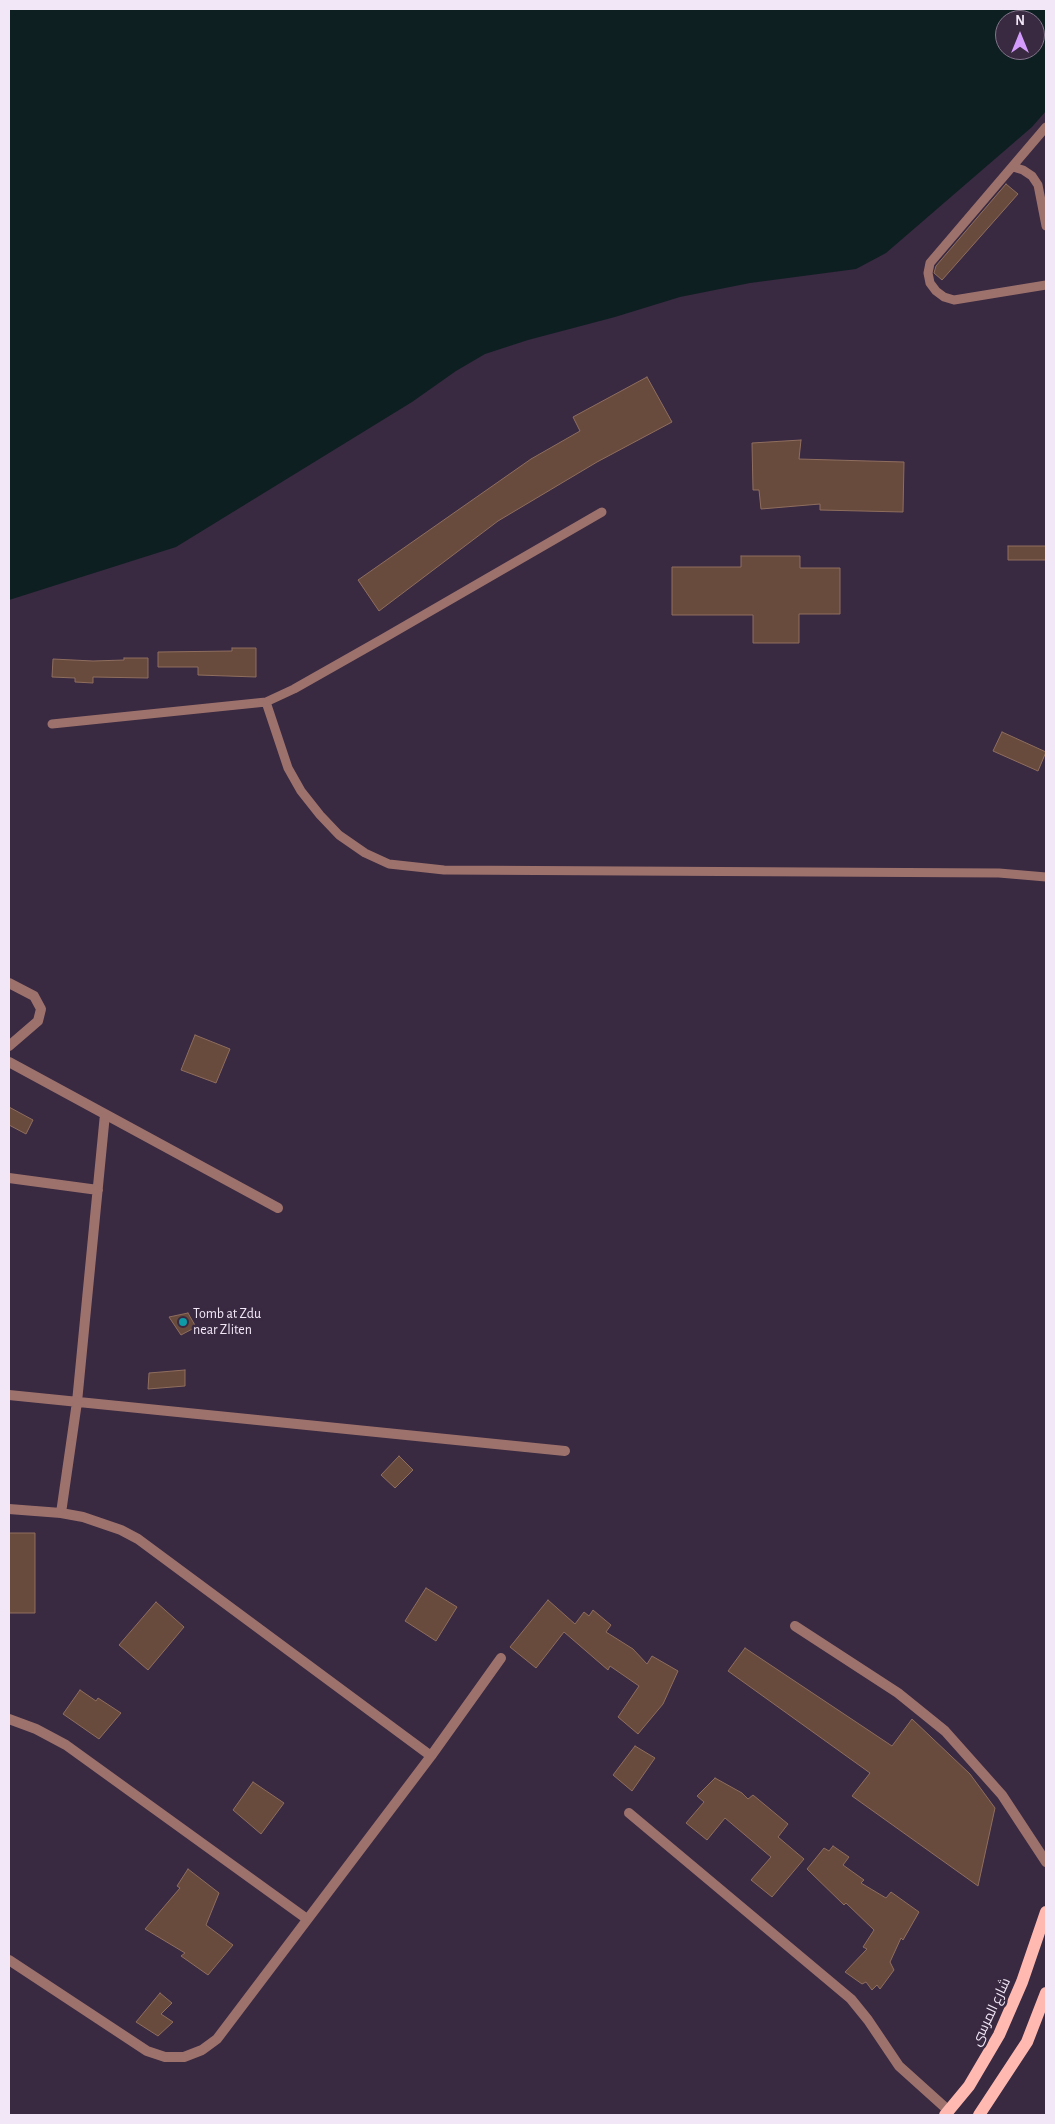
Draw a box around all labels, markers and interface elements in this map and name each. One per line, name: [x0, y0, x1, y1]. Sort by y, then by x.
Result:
north arrow: [995, 10, 1045, 60]
text: N: [1015, 14, 1025, 28]
place label: Tomb at Zdu near Zliten: [193, 1306, 261, 1338]
marker: Tomb at Zdu near Zliten: [177, 1316, 189, 1328]
street label: شارع المرسى: [968, 1975, 1014, 2049]

